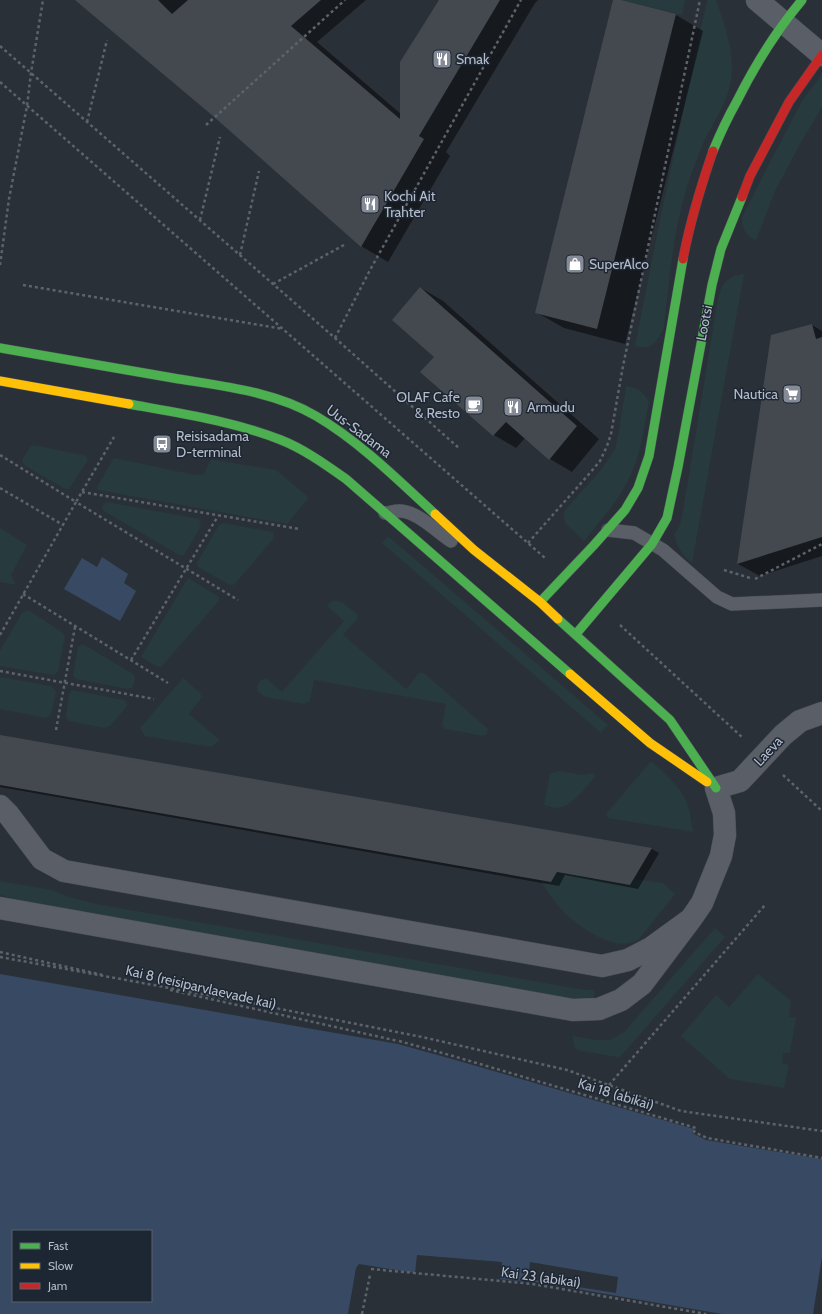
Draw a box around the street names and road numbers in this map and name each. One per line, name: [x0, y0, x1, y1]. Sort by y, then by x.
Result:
street label: Lootsi: [692, 304, 716, 342]
street label: Uus-Sadama: [323, 401, 395, 462]
street label: Laeva: [750, 732, 786, 770]
street label: Kai 8 (reisiparvlaevade kai): [124, 961, 278, 1013]
street label: Kai 18 (abikai): [576, 1074, 656, 1114]
street label: Kai 23 (abikai): [500, 1262, 582, 1292]

